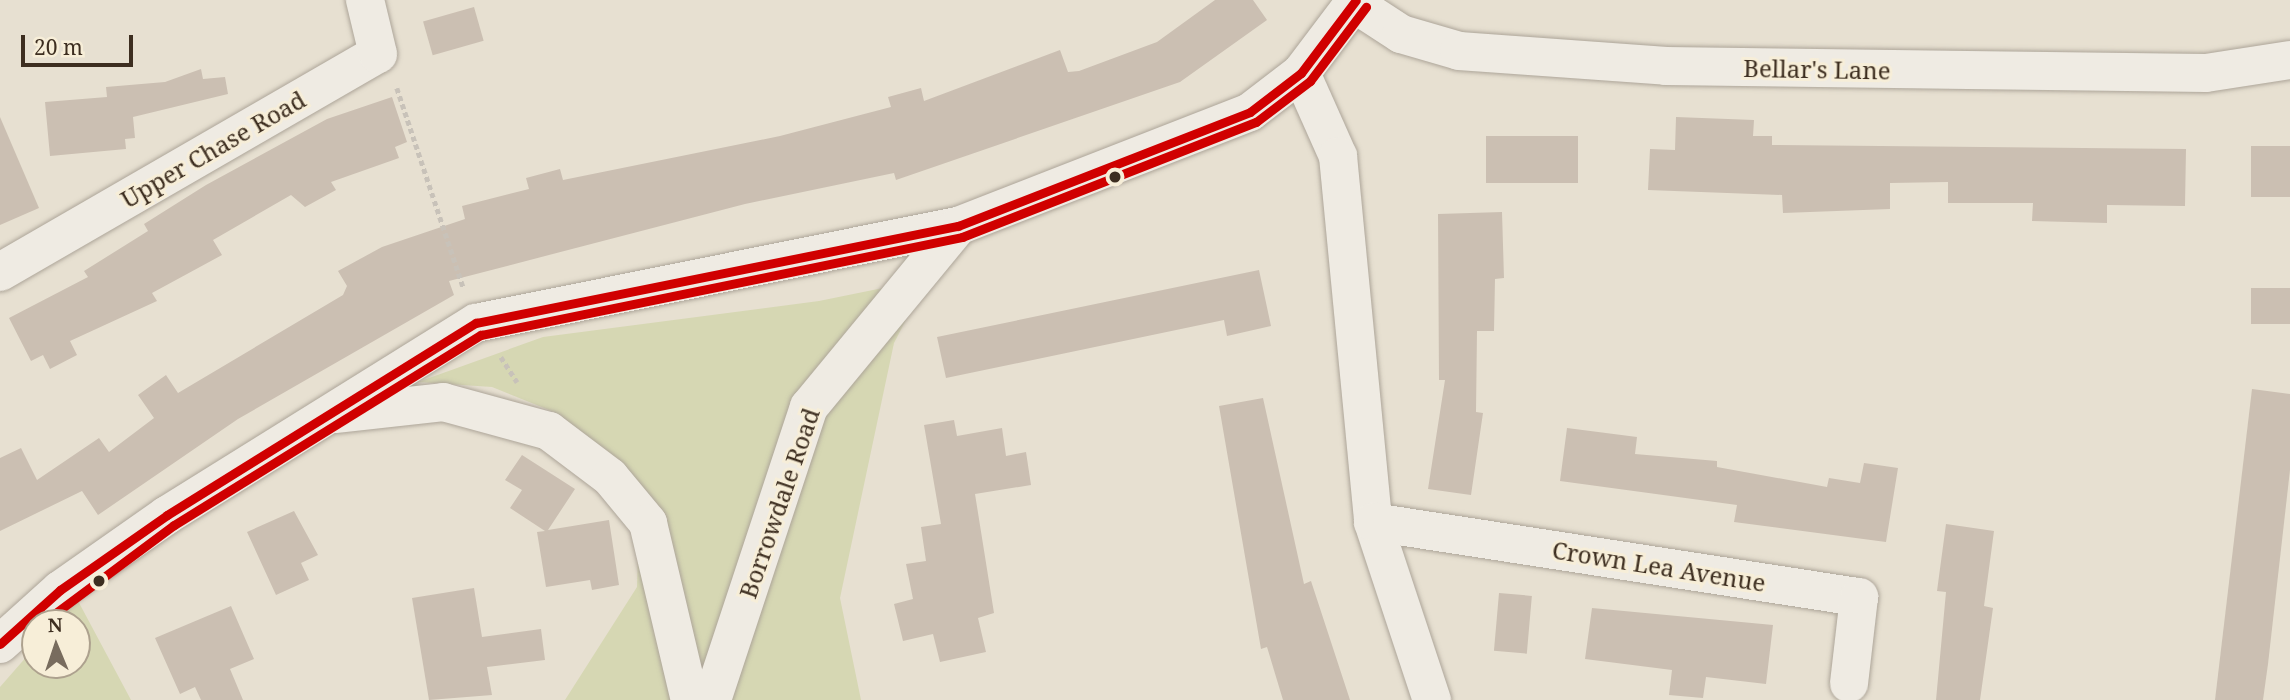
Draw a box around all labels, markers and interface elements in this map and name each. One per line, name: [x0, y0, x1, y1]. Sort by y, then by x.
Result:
scale bar: [24, 21, 136, 65]
text: 20 m: [34, 33, 83, 61]
street label: Bellar's Lane: [1743, 53, 1891, 85]
street label: Upper Chase Road: [116, 84, 310, 214]
unlabelled marker: [1108, 170, 1122, 184]
street label: Borrowdale Road: [733, 404, 825, 602]
street label: Crown Lea Avenue: [1550, 535, 1768, 597]
unlabelled marker: [92, 574, 106, 588]
north arrow: [21, 609, 91, 679]
text: N: [47, 612, 63, 638]

